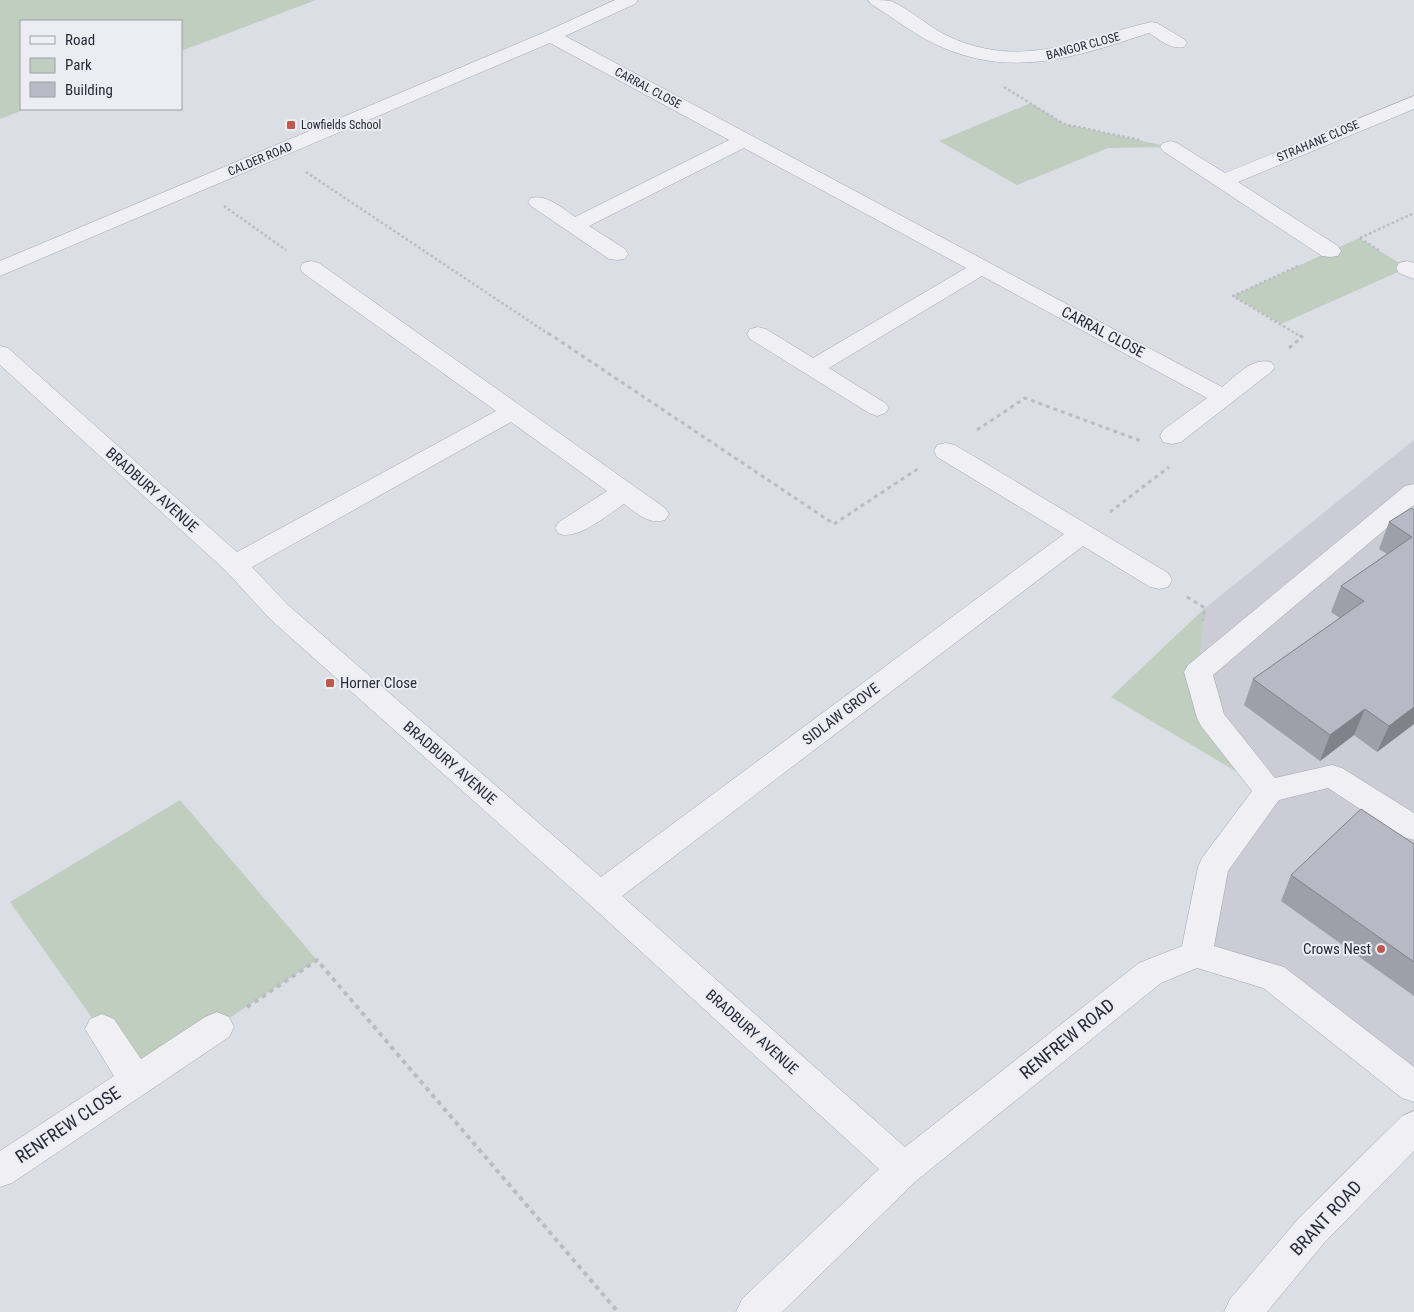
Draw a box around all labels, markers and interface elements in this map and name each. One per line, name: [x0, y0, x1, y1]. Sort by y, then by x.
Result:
legend: [20, 20, 182, 110]
street label: BANGOR CLOSE: [1045, 29, 1121, 63]
text: Road: [65, 31, 95, 49]
text: Park: [65, 56, 92, 74]
street label: CARRAL CLOSE: [612, 65, 684, 111]
text: Building: [65, 81, 113, 99]
street label: STRAHANE CLOSE: [1275, 117, 1361, 165]
place label: Lowfields School: [301, 118, 381, 132]
marker: Lowfields School: [285, 119, 297, 131]
street label: CALDER ROAD: [226, 139, 294, 179]
street label: CARRAL CLOSE: [1058, 303, 1148, 361]
street label: BRADBURY AVENUE: [102, 444, 202, 536]
place label: Horner Close: [340, 674, 417, 692]
marker: Horner Close: [324, 677, 336, 689]
street label: SIDLAW GROVE: [799, 679, 883, 749]
street label: BRADBURY AVENUE: [400, 718, 500, 808]
place label: Crows Nest: [1303, 940, 1371, 958]
marker: Crows Nest: [1375, 943, 1387, 955]
street label: BRADBURY AVENUE: [702, 986, 802, 1078]
street label: RENFREW ROAD: [1015, 994, 1118, 1083]
street label: RENFREW CLOSE: [11, 1082, 124, 1167]
street label: BRANT ROAD: [1286, 1176, 1366, 1259]

